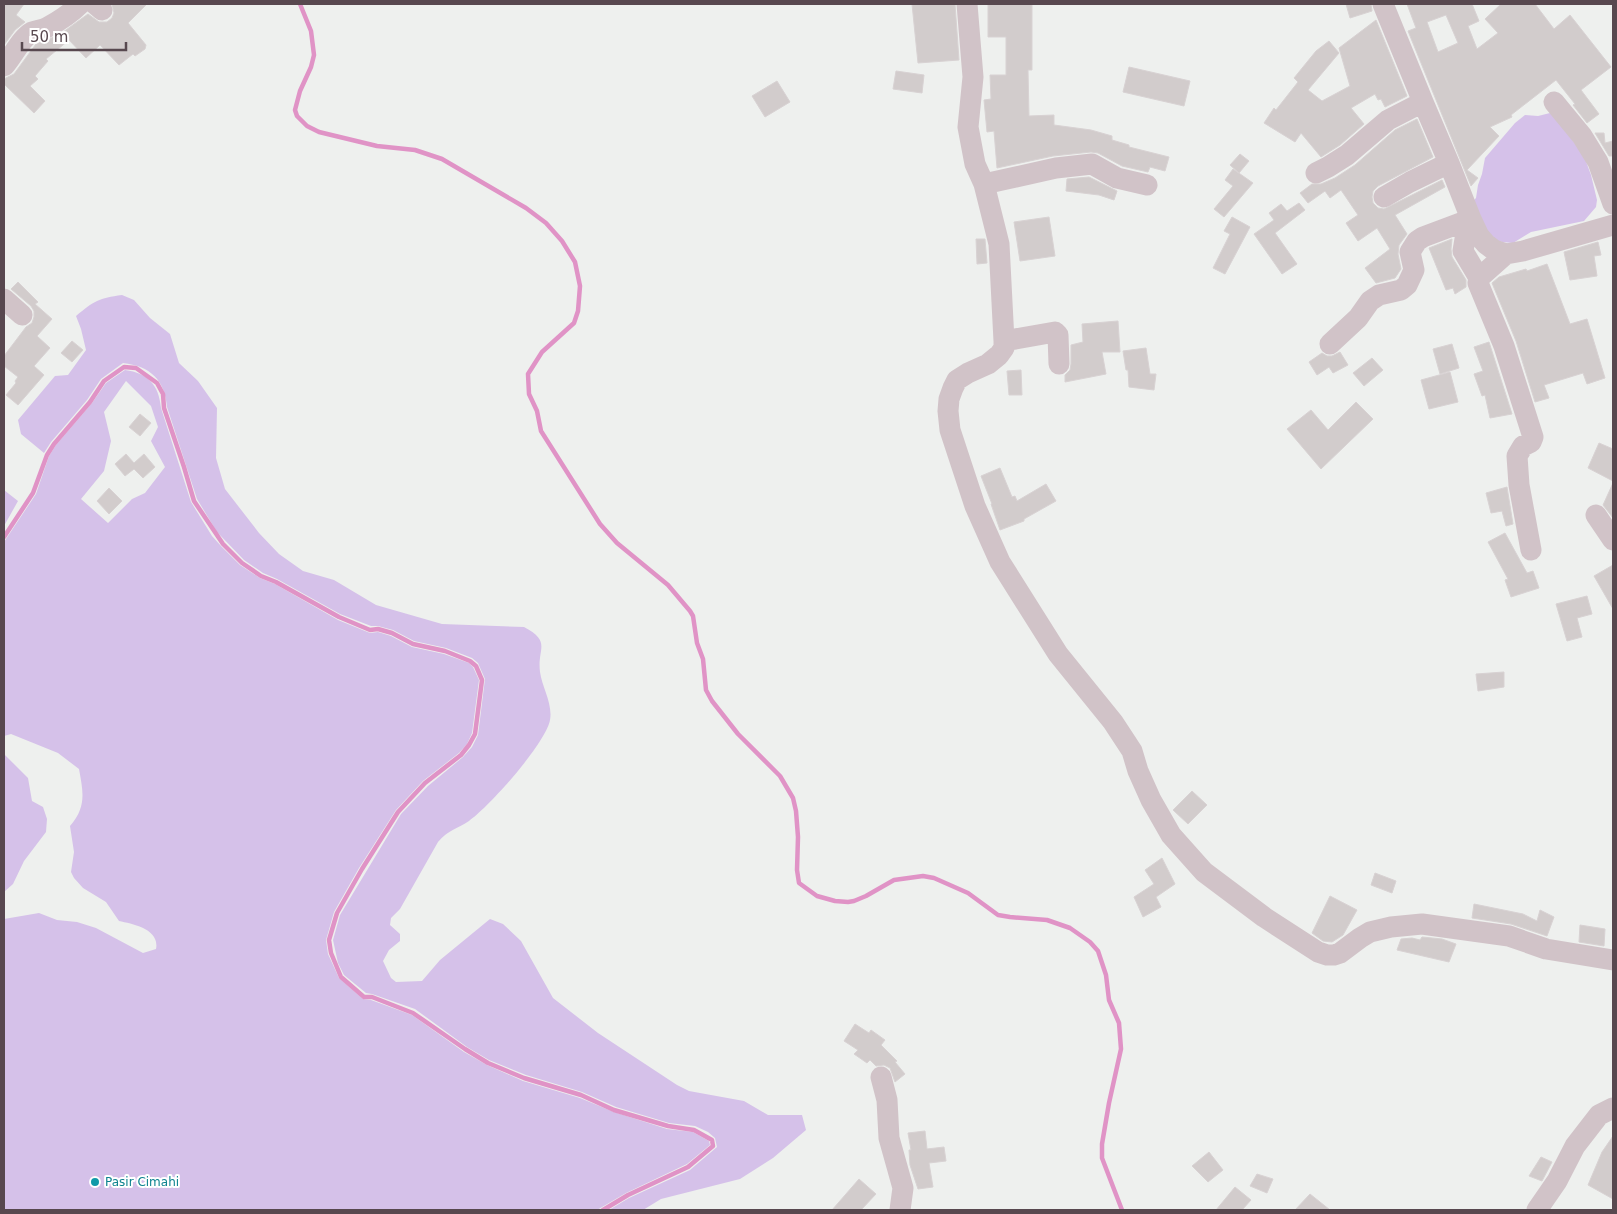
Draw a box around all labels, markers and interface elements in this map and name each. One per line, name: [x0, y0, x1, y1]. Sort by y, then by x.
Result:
scale bar: [22, 20, 126, 52]
text: 50 m: [30, 28, 68, 46]
place label: Pasir Cimahi: [105, 1175, 179, 1189]
marker: Pasir Cimahi: [89, 1176, 101, 1188]

